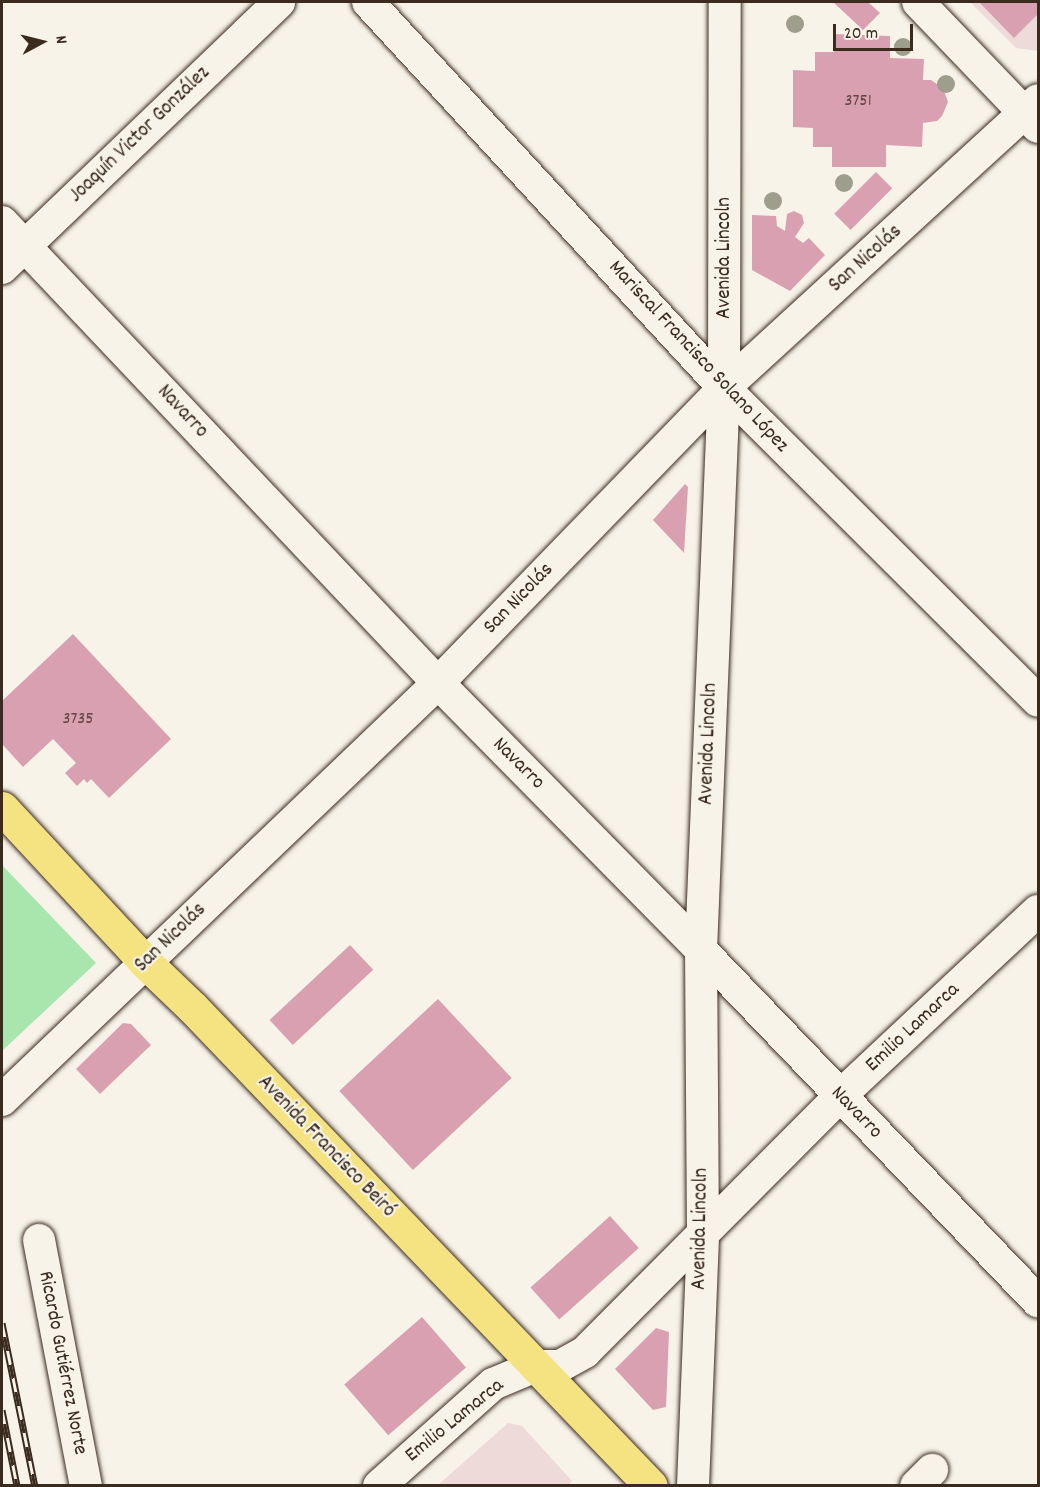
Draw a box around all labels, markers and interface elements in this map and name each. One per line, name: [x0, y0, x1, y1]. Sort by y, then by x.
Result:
north arrow: [12, 12, 72, 72]
scale bar: [836, 12, 916, 50]
text: 20 m: [844, 22, 878, 47]
text: N: [48, 34, 72, 45]
street label: Joaquín Victor González: [64, 61, 216, 209]
house number: 3751: [844, 91, 872, 113]
street label: Avenida Lincoln: [712, 197, 738, 319]
street label: San Nicolás: [824, 220, 908, 298]
street label: Mariscal Francisco Solano López: [602, 256, 794, 458]
street label: Navarro: [151, 380, 213, 444]
street label: San Nicolás: [479, 558, 559, 640]
street label: Avenida Lincoln: [694, 683, 724, 805]
house number: 3735: [62, 709, 94, 731]
street label: Navarro: [487, 733, 549, 795]
street label: San Nicolás: [130, 898, 212, 978]
street label: Emilio Lamarca: [861, 978, 965, 1078]
street label: Avenida Francisco Beiró: [252, 1071, 400, 1223]
street label: Navarro: [825, 1081, 887, 1145]
street label: Avenida Lincoln: [687, 1168, 715, 1290]
street label: Ricardo Gutiérrez Norte: [32, 1269, 92, 1457]
street label: Emilio Lamarca: [401, 1374, 509, 1468]

